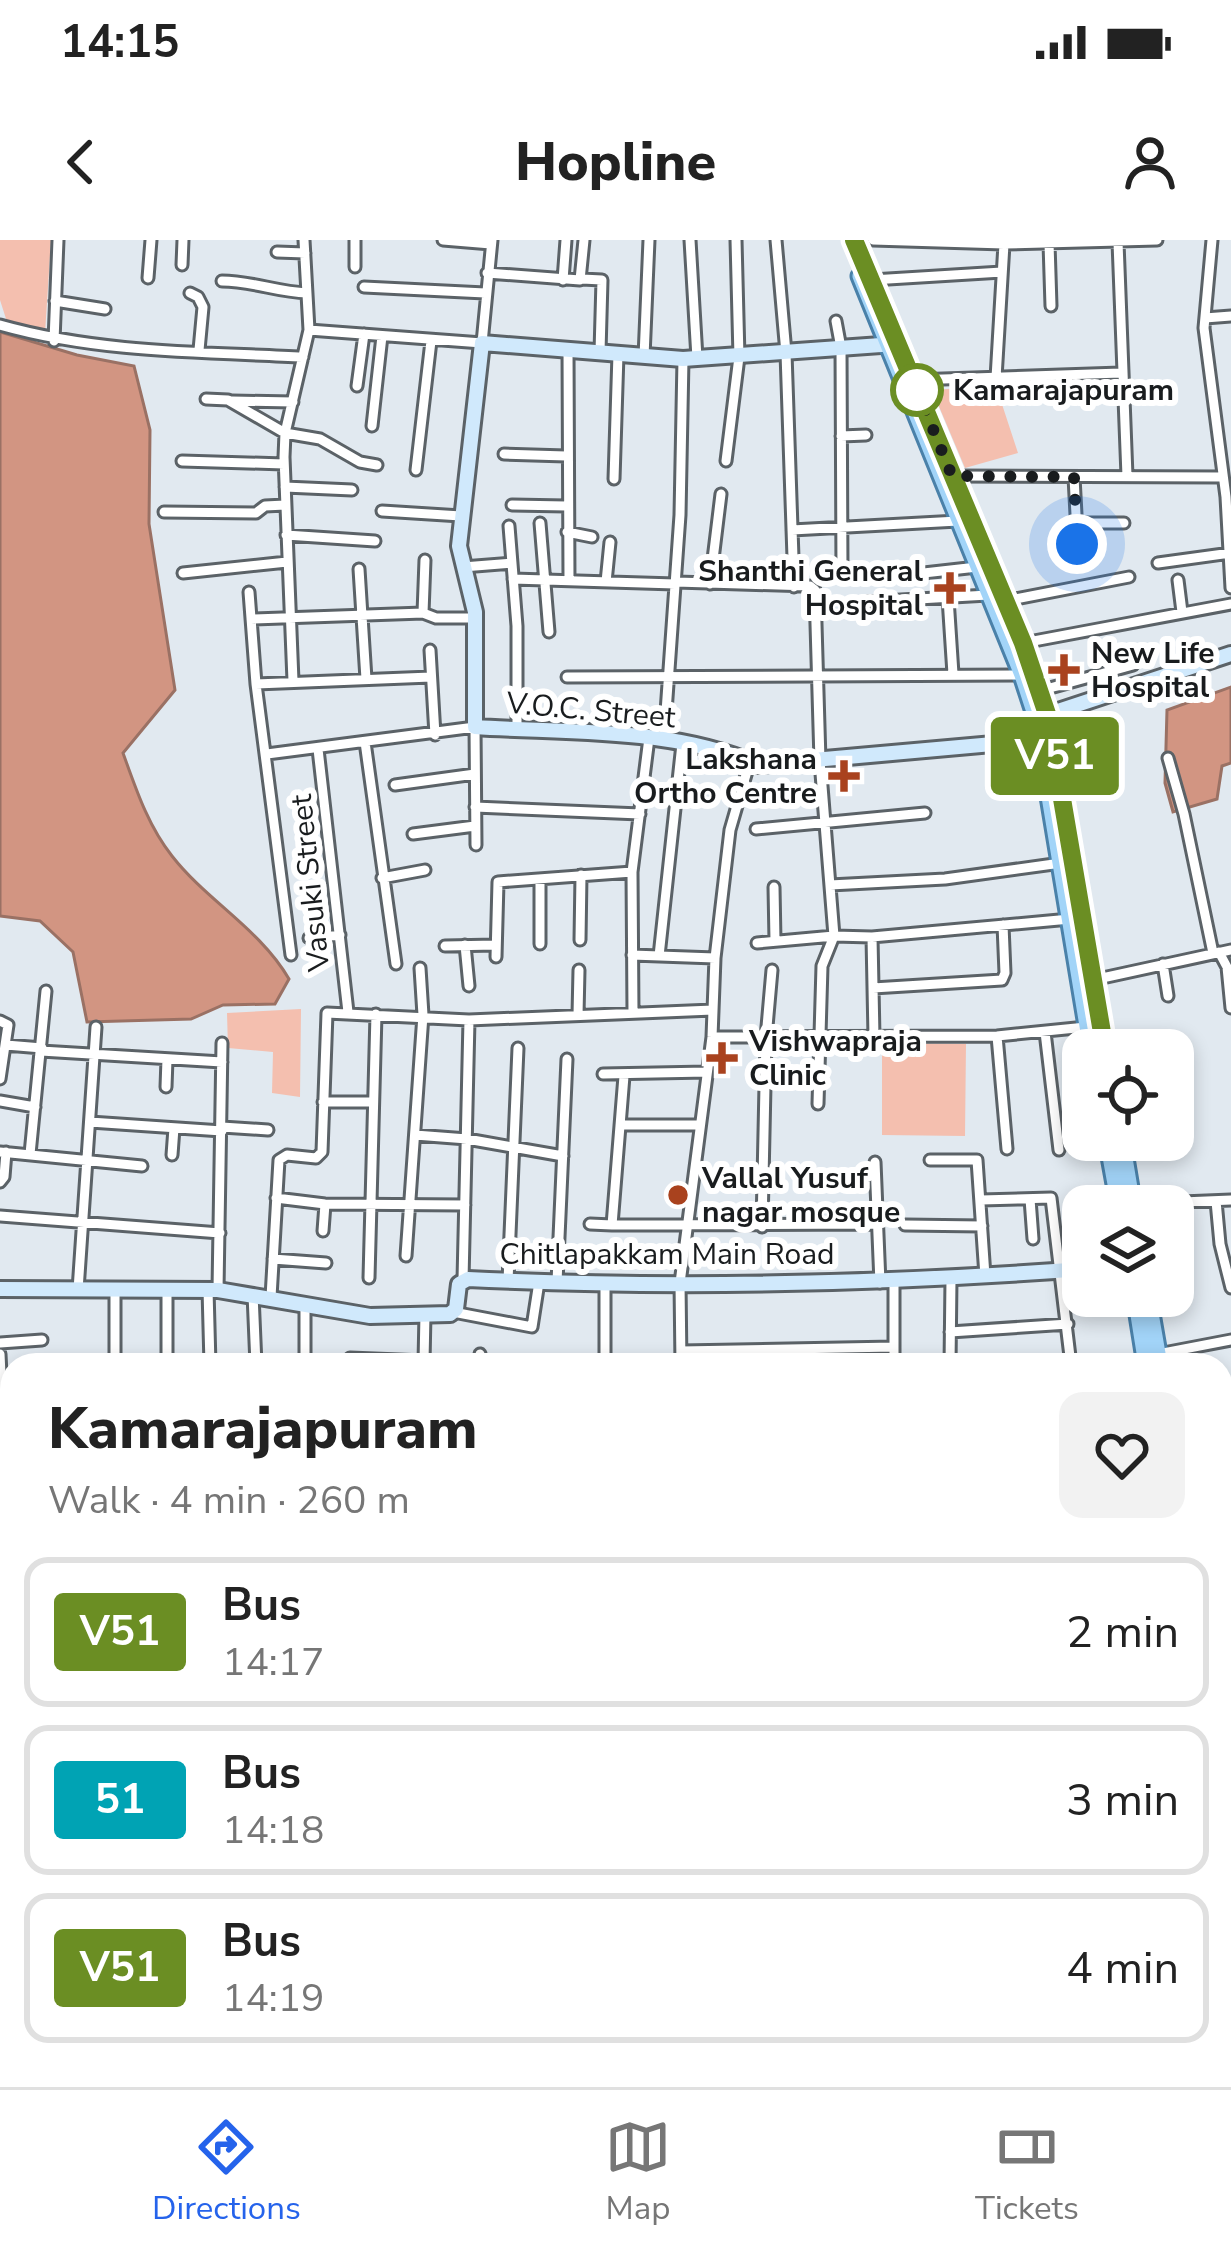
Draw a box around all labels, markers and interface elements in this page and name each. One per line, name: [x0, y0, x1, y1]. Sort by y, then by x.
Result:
text: 14:15: [60, 12, 179, 73]
text: Hopline: [515, 125, 716, 199]
icon: back: [48, 129, 114, 195]
icon: person: [1117, 129, 1183, 195]
marker: Kamarajapuram: [892, 365, 942, 415]
place label: Kamarajapuram: [953, 370, 1174, 411]
your location: [1047, 514, 1107, 574]
place label: Shanthi General Hospital: [698, 551, 923, 626]
marker: Shanthi General Hospital: [934, 572, 966, 604]
place label: New Life Hospital: [1091, 633, 1214, 708]
marker: New Life Hospital: [1048, 654, 1080, 686]
street label: V.O.C. Street: [504, 683, 678, 738]
line badge: V51: [986, 717, 1124, 795]
text: V51: [1015, 727, 1095, 784]
place label: Lakshana Ortho Centre: [634, 739, 817, 814]
marker: Lakshana Ortho Centre: [828, 760, 860, 792]
street label: Vasuki Street: [281, 792, 340, 974]
place label: Vishwapraja Clinic: [748, 1021, 922, 1096]
map controls: [1062, 1029, 1194, 1317]
button: locate: [1062, 1029, 1194, 1161]
marker: Vishwapraja Clinic: [706, 1042, 738, 1074]
place label: Vallal Yusuf nagar mosque: [701, 1158, 900, 1233]
marker: Vallal Yusuf nagar mosque: [665, 1182, 691, 1208]
button: layers: [1062, 1185, 1194, 1317]
street label: Chitlapakkam Main Road: [499, 1234, 835, 1275]
text: Kamarajapuram: [48, 1390, 478, 1468]
button: heart: [1059, 1392, 1185, 1518]
text: Walk · 4 min · 260 m: [48, 1474, 410, 1527]
text: Bus: [222, 1575, 301, 1636]
text: 2 min: [1066, 1602, 1179, 1663]
text: V51: [80, 1603, 160, 1660]
text: 14:17: [222, 1636, 325, 1689]
text: Bus: [222, 1743, 301, 1804]
text: 3 min: [1066, 1770, 1179, 1831]
text: 51: [95, 1771, 145, 1828]
text: 14:18: [222, 1804, 325, 1857]
text: Bus: [222, 1911, 301, 1972]
text: 4 min: [1066, 1938, 1179, 1999]
text: V51: [80, 1939, 160, 1996]
text: 14:19: [222, 1972, 325, 2025]
tab: Directions: [152, 2114, 301, 2231]
tab: Map: [605, 2114, 671, 2231]
tab: Tickets: [975, 2114, 1079, 2231]

